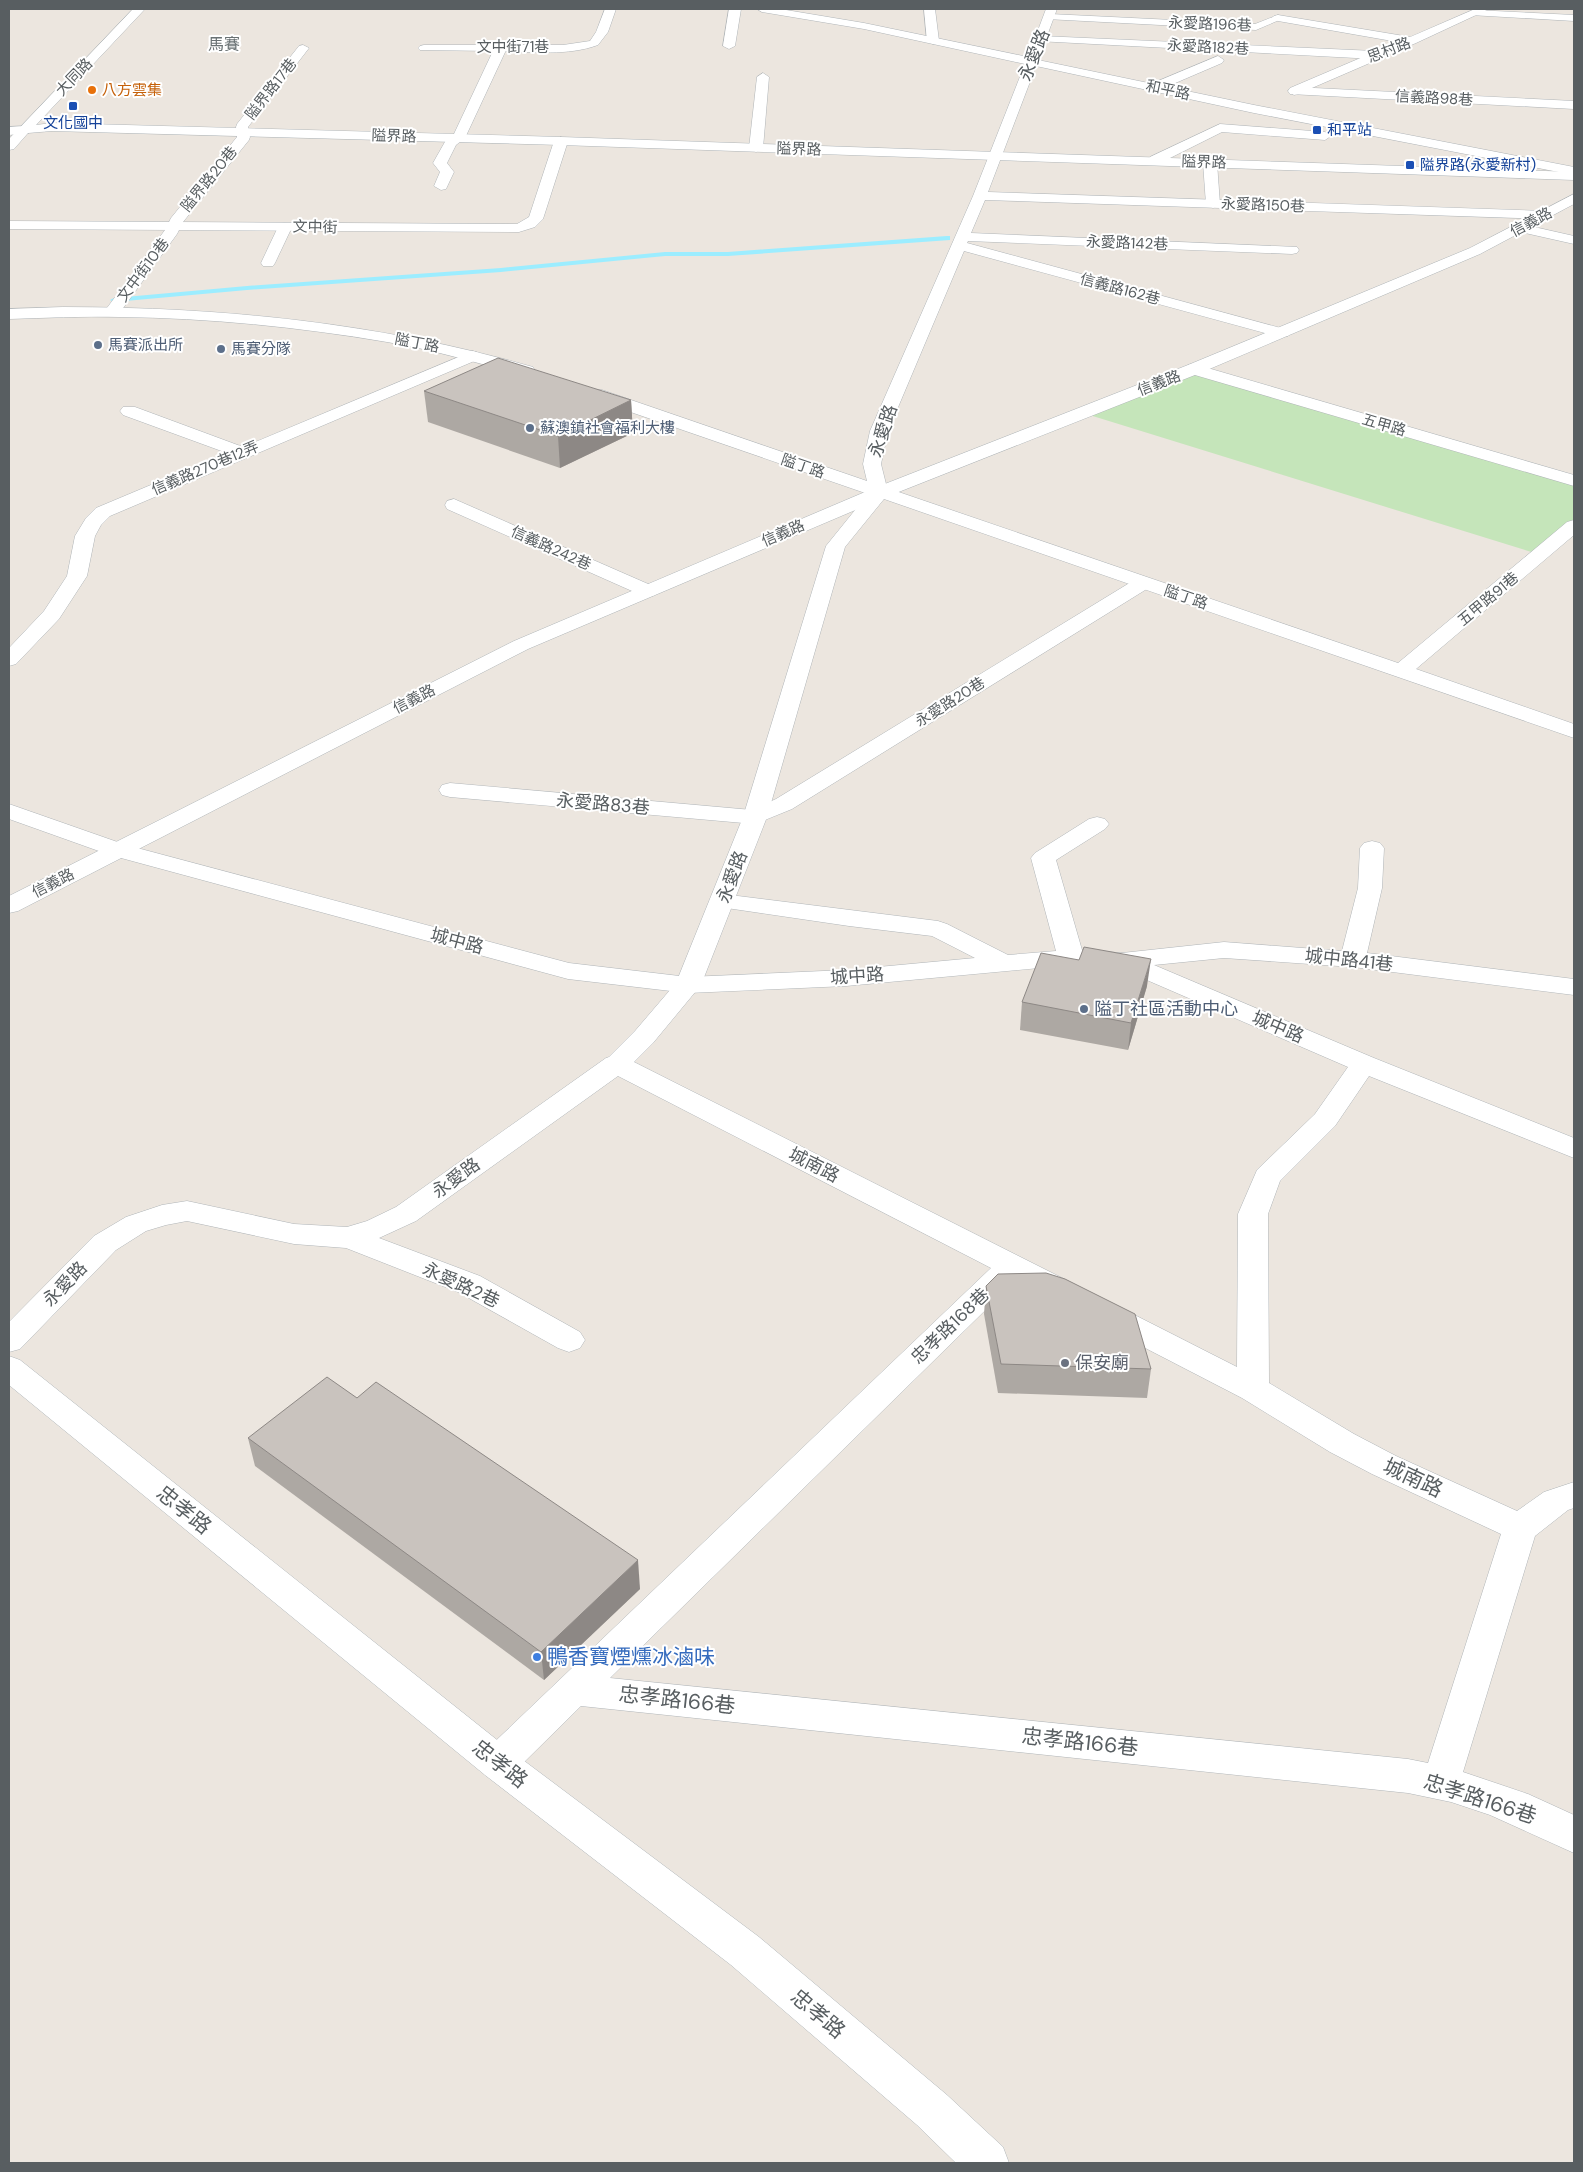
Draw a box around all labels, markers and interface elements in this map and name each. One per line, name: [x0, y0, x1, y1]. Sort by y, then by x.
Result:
street label: 永愛路196巷: [1168, 13, 1252, 35]
street label: 永愛路: [1013, 25, 1055, 85]
street label: 思村路: [1364, 33, 1414, 67]
district label: 馬賽: [208, 34, 240, 55]
street label: 永愛路182巷: [1166, 35, 1250, 59]
street label: 文中街71巷: [477, 37, 549, 57]
street label: 大同路: [51, 54, 97, 100]
street label: 隘界路17巷: [241, 54, 301, 124]
street label: 和平路: [1144, 76, 1192, 104]
place label: 八方雲集: [102, 80, 162, 100]
marker: 八方雲集: [86, 84, 98, 96]
street label: 信義路98巷: [1394, 86, 1474, 110]
marker: 文化國中: [67, 100, 79, 112]
place label: 文化國中: [43, 113, 103, 133]
place label: 和平站: [1327, 120, 1372, 140]
marker: 和平站: [1311, 124, 1323, 136]
street label: 隘界路: [371, 125, 417, 147]
street label: 隘界路: [776, 138, 822, 160]
street label: 隘界路20巷: [176, 142, 242, 216]
street label: 隘界路: [1181, 151, 1227, 173]
place label: 隘界路(永愛新村): [1420, 155, 1536, 175]
marker: 隘界路(永愛新村): [1404, 159, 1416, 171]
street label: 永愛路150巷: [1221, 194, 1305, 216]
street label: 信義路: [1506, 203, 1556, 241]
street label: 文中街: [292, 217, 338, 237]
street label: 永愛路142巷: [1085, 232, 1169, 254]
street label: 文中街10巷: [112, 234, 174, 306]
street label: 信義路162巷: [1078, 269, 1162, 309]
street label: 隘丁路: [393, 329, 441, 357]
place label: 馬賽派出所: [108, 335, 183, 355]
marker: 馬賽派出所: [92, 339, 104, 351]
place label: 馬賽分隊: [231, 339, 291, 359]
marker: 馬賽分隊: [215, 343, 227, 355]
street label: 信義路: [1134, 366, 1184, 400]
street label: 永愛路: [863, 402, 903, 460]
street label: 五甲路: [1360, 409, 1408, 441]
place label: 蘇澳鎮社會福利大樓: [540, 418, 675, 438]
marker: 蘇澳鎮社會福利大樓: [524, 422, 536, 434]
street label: 信義路270巷12弄: [148, 436, 262, 500]
street label: 隘丁路: [778, 449, 828, 483]
street label: 信義路: [758, 515, 808, 551]
street label: 信義路242巷: [508, 521, 594, 575]
street label: 五甲路91巷: [1453, 568, 1523, 630]
street label: 隘丁路: [1161, 580, 1211, 614]
street label: 永愛路20巷: [911, 673, 989, 731]
street label: 信義路: [389, 680, 439, 718]
street label: 永愛路83巷: [555, 788, 651, 820]
street label: 永愛路: [711, 847, 753, 907]
street label: 信義路: [28, 864, 78, 902]
street label: 城中路: [428, 922, 486, 960]
street label: 城中路41巷: [1304, 943, 1394, 977]
street label: 城中路: [829, 962, 885, 990]
place label: 隘丁社區活動中心: [1094, 997, 1238, 1021]
marker: 隘丁社區活動中心: [1078, 1003, 1090, 1015]
street label: 城中路: [1248, 1005, 1308, 1049]
street label: 城南路: [784, 1142, 844, 1188]
street label: 永愛路: [427, 1152, 485, 1204]
street label: 永愛路: [38, 1256, 92, 1312]
street label: 永愛路2巷: [419, 1257, 503, 1313]
street label: 忠孝路168巷: [906, 1283, 994, 1369]
place label: 保安廟: [1075, 1351, 1129, 1375]
marker: 保安廟: [1059, 1357, 1071, 1369]
street label: 城南路: [1379, 1452, 1447, 1504]
street label: 忠孝路: [151, 1479, 217, 1541]
place label: 鴨香寶煙燻冰滷味: [547, 1643, 715, 1671]
marker: 鴨香寶煙燻冰滷味: [531, 1651, 543, 1663]
street label: 忠孝路166巷: [617, 1680, 737, 1720]
street label: 忠孝路166巷: [1020, 1722, 1140, 1762]
street label: 忠孝路: [467, 1734, 533, 1794]
street label: 忠孝路166巷: [1420, 1768, 1540, 1830]
street label: 忠孝路: [785, 1983, 851, 2045]

